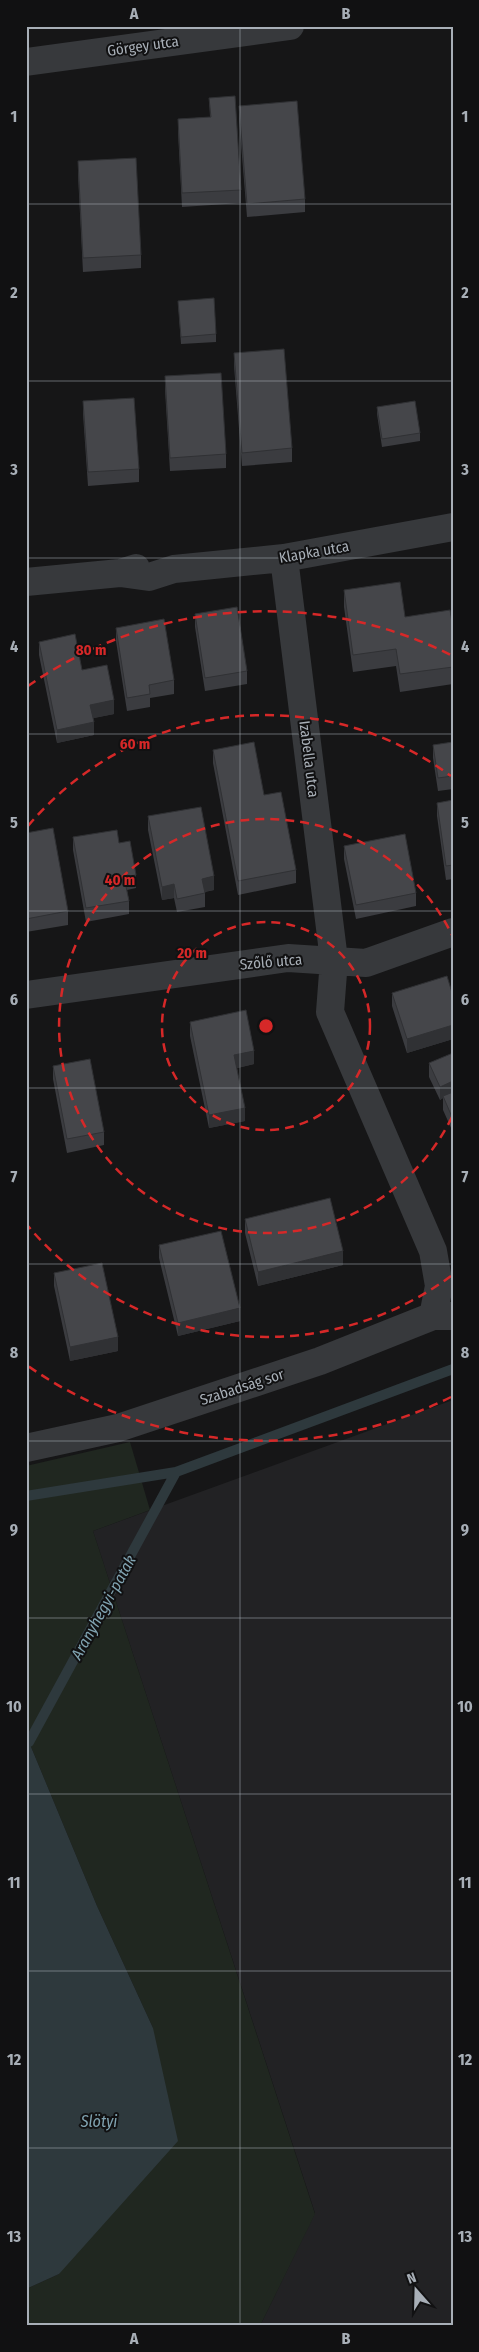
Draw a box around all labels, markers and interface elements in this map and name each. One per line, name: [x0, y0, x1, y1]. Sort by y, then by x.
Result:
text: A: [129, 4, 139, 23]
text: B: [342, 4, 351, 23]
street label: Görgey utca: [106, 32, 180, 60]
text: 1: [11, 107, 17, 126]
text: 1: [462, 107, 468, 126]
text: 2: [9, 283, 18, 302]
text: 2: [460, 283, 469, 302]
text: 3: [9, 460, 18, 479]
text: 3: [460, 460, 469, 479]
street label: Klapka utca: [278, 537, 350, 567]
text: 4: [10, 637, 18, 656]
text: 4: [461, 637, 469, 656]
text: 80 m: [76, 641, 106, 659]
street label: Izabella utca: [295, 720, 323, 798]
text: 60 m: [120, 735, 150, 753]
text: 5: [10, 813, 18, 832]
text: 5: [461, 813, 469, 832]
text: 40 m: [105, 871, 135, 889]
text: 20 m: [176, 944, 207, 962]
street label: Szőlő utca: [239, 950, 303, 974]
text: 6: [10, 990, 18, 1009]
text: 6: [461, 990, 469, 1009]
centre of rings: [257, 1017, 275, 1035]
text: 7: [11, 1167, 18, 1186]
text: 7: [462, 1167, 469, 1186]
text: 8: [10, 1343, 19, 1362]
text: 8: [461, 1343, 470, 1362]
street label: Szabadság sor: [198, 1365, 287, 1409]
text: 9: [10, 1520, 18, 1539]
text: 9: [461, 1520, 469, 1539]
water label: Aranyhegyi-patak: [66, 1552, 140, 1663]
text: 10: [6, 1697, 22, 1716]
text: 10: [457, 1697, 473, 1716]
text: 11: [7, 1873, 21, 1892]
text: 11: [458, 1873, 472, 1892]
text: 12: [7, 2050, 22, 2069]
text: 12: [458, 2050, 473, 2069]
water label: Slötyi: [80, 2112, 117, 2131]
text: 13: [7, 2227, 22, 2246]
text: 13: [458, 2227, 473, 2246]
north arrow: [392, 2264, 442, 2314]
text: N: [405, 2269, 419, 2288]
text: A: [129, 2329, 139, 2348]
text: B: [342, 2329, 351, 2348]

